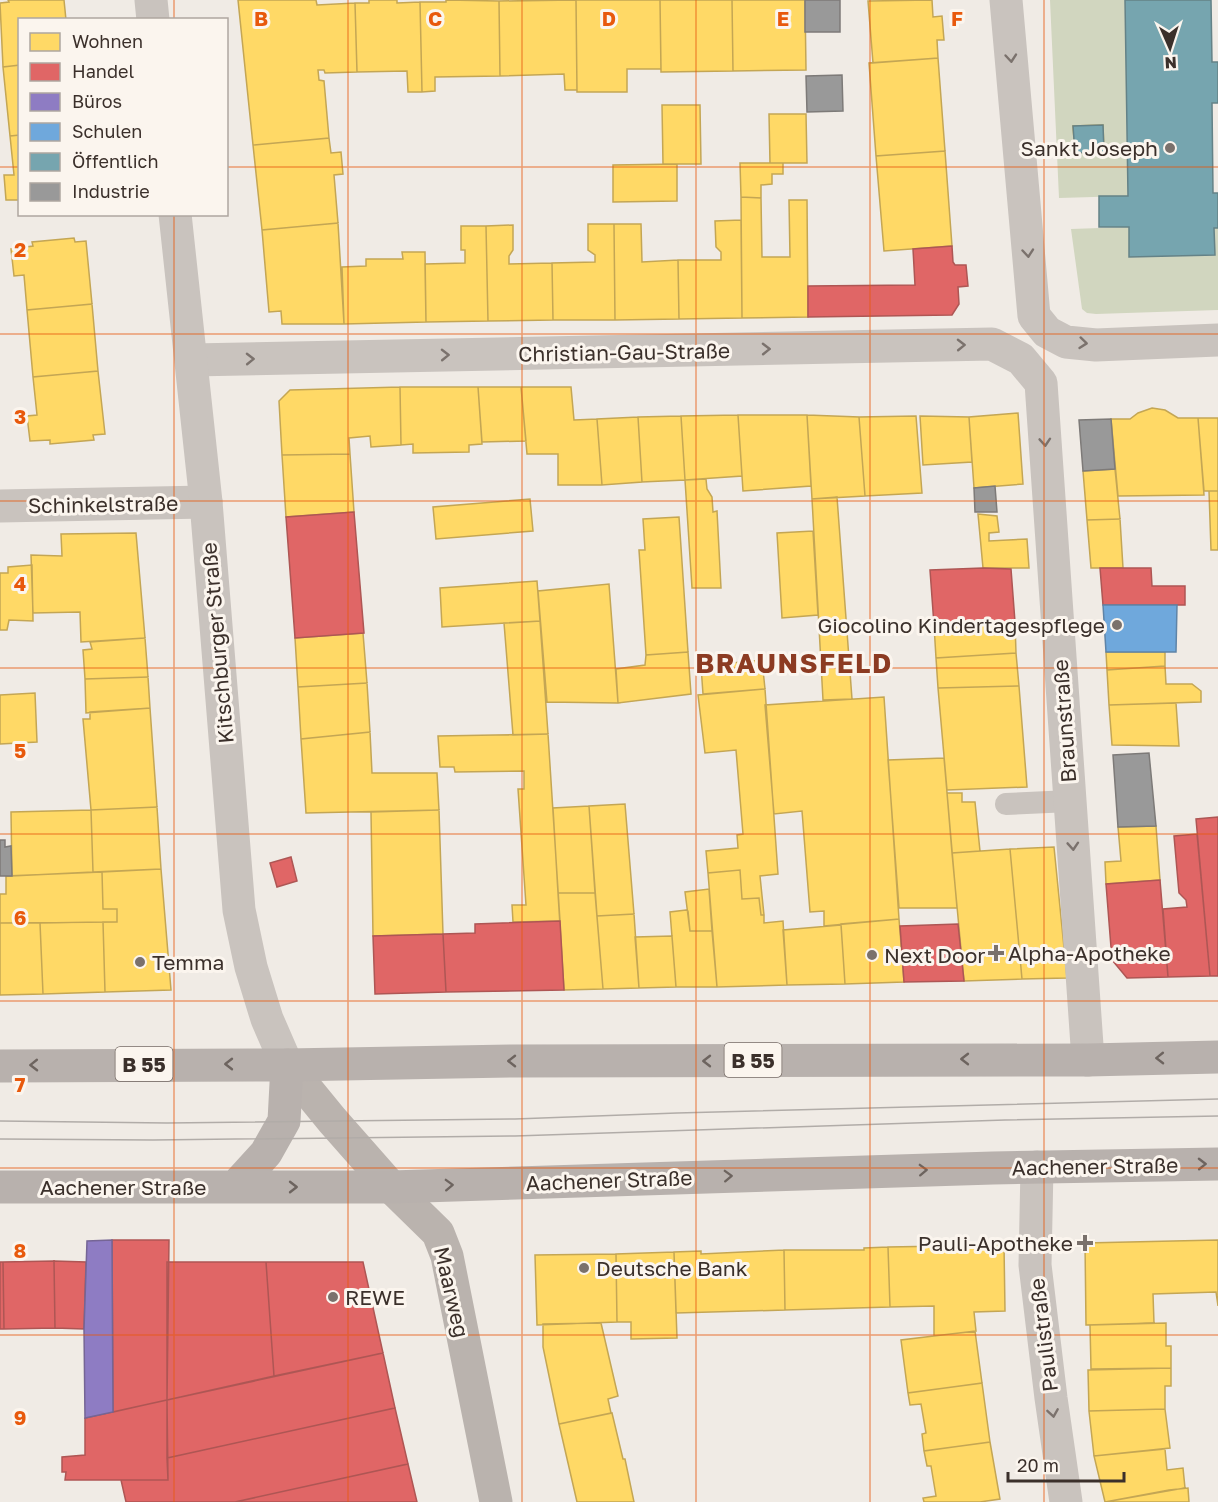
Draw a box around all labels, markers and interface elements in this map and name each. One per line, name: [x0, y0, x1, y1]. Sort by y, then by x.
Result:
text: B: [254, 6, 268, 30]
text: C: [428, 6, 442, 30]
text: D: [602, 6, 616, 30]
text: E: [777, 6, 789, 30]
text: F: [951, 6, 963, 30]
legend: [18, 18, 228, 216]
north arrow: [1140, 18, 1200, 78]
text: Wohnen: [72, 30, 143, 52]
text: N: [1164, 53, 1177, 73]
one-way arrow: [1005, 54, 1018, 63]
text: Handel: [72, 60, 134, 82]
text: Büros: [72, 90, 122, 112]
text: Schulen: [72, 120, 142, 142]
place label: Sankt Joseph: [1020, 135, 1158, 161]
marker: Sankt Joseph: [1163, 141, 1177, 155]
text: Öffentlich: [72, 150, 158, 172]
text: Industrie: [72, 180, 150, 202]
text: 2: [14, 237, 26, 261]
one-way arrow: [1021, 248, 1034, 257]
one-way arrow: [1078, 336, 1087, 349]
street label: Christian-Gau-Straße: [518, 337, 730, 367]
one-way arrow: [956, 339, 965, 351]
one-way arrow: [762, 343, 771, 355]
one-way arrow: [441, 349, 450, 361]
one-way arrow: [246, 353, 255, 365]
text: 3: [14, 404, 26, 428]
one-way arrow: [1038, 437, 1051, 446]
street label: Schinkelstraße: [28, 490, 178, 518]
street label: Kitschburger Straße: [195, 541, 239, 745]
text: 4: [14, 571, 26, 595]
place label: Giocolino Kindertagespflege: [817, 612, 1105, 638]
marker: Giocolino Kindertagespflege: [1110, 618, 1124, 632]
district label: BRAUNSFELD: [695, 647, 893, 679]
street label: Braunstraße: [1047, 659, 1081, 783]
text: 5: [14, 738, 26, 762]
one-way arrow: [1066, 841, 1079, 850]
text: 6: [14, 905, 26, 929]
place label: Alpha-Apotheke: [1008, 940, 1171, 966]
place label: Next Door: [884, 942, 985, 968]
marker: Alpha-Apotheke: [989, 946, 1003, 960]
marker: Next Door: [865, 948, 879, 962]
place label: Temma: [152, 949, 224, 975]
marker: Temma: [133, 955, 147, 969]
road number: B 55: [724, 1043, 782, 1077]
road number: B 55: [116, 1047, 172, 1081]
one-way arrow: [1155, 1052, 1164, 1064]
one-way arrow: [960, 1053, 969, 1066]
one-way arrow: [507, 1055, 516, 1067]
one-way arrow: [702, 1055, 711, 1067]
one-way arrow: [224, 1058, 233, 1070]
one-way arrow: [29, 1059, 38, 1071]
text: 7: [15, 1072, 26, 1096]
street label: Aachener Straße: [1011, 1152, 1179, 1180]
one-way arrow: [1197, 1158, 1206, 1170]
street label: Aachener Straße: [525, 1164, 693, 1196]
one-way arrow: [918, 1164, 927, 1177]
one-way arrow: [724, 1170, 733, 1183]
street label: Aachener Straße: [40, 1174, 206, 1200]
one-way arrow: [445, 1179, 454, 1191]
one-way arrow: [289, 1181, 298, 1193]
place label: Pauli-Apotheke: [918, 1230, 1073, 1256]
marker: Pauli-Apotheke: [1078, 1236, 1092, 1250]
text: 8: [14, 1238, 26, 1262]
street label: Maarweg: [429, 1244, 475, 1340]
place label: Deutsche Bank: [596, 1255, 748, 1281]
marker: Deutsche Bank: [577, 1261, 591, 1275]
street label: Paulistraße: [1023, 1277, 1063, 1393]
place label: REWE: [345, 1284, 405, 1310]
marker: REWE: [326, 1290, 340, 1304]
text: 9: [14, 1405, 26, 1429]
one-way arrow: [1046, 1409, 1058, 1418]
scale bar: [1008, 1445, 1124, 1483]
text: 20 m: [1017, 1454, 1059, 1476]

